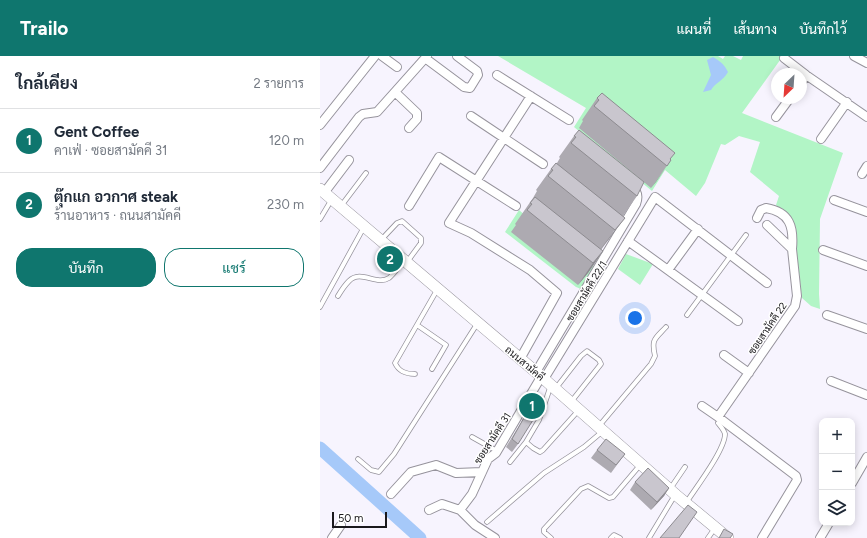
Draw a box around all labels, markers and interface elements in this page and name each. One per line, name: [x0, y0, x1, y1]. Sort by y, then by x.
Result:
text: Trailo: [20, 17, 68, 40]
text: แผนที่: [676, 21, 711, 38]
text: เส้นทาง: [733, 21, 777, 38]
text: บันทึกไว้: [799, 21, 847, 38]
north arrow: [771, 68, 807, 104]
text: ใกล้เคียง: [16, 73, 78, 93]
text: 2 รายการ: [253, 76, 304, 91]
text: Gent Coffee: [54, 123, 139, 141]
text: 1: [26, 133, 32, 148]
text: 120 m: [269, 133, 304, 148]
text: คาเฟ่ · ซอยสามัคคี 31: [54, 143, 168, 158]
text: ตุ๊กแก อวกาศ steak: [54, 188, 178, 206]
text: 2: [25, 197, 33, 212]
text: 230 m: [267, 197, 304, 212]
text: ร้านอาหาร · ถนนสามัคคี: [54, 208, 181, 223]
pin: 2: [377, 244, 403, 274]
button: บันทึก: [16, 248, 156, 287]
button: แชร์: [164, 248, 304, 287]
street label: ซอยสามัคคี 22/1: [563, 259, 610, 324]
street label: ซอยสามัคคี 22: [745, 300, 790, 357]
your location: [625, 308, 645, 328]
street label: ถนนสามัคคี: [502, 343, 547, 384]
pin: 1: [519, 391, 545, 421]
street label: ซอยสามัคคี 31: [471, 410, 514, 466]
map controls: [819, 418, 855, 526]
button: +: [819, 418, 855, 454]
button: −: [819, 454, 855, 490]
button: layers: [819, 490, 855, 526]
scale bar: [332, 510, 387, 529]
text: 50 m: [338, 512, 363, 525]

